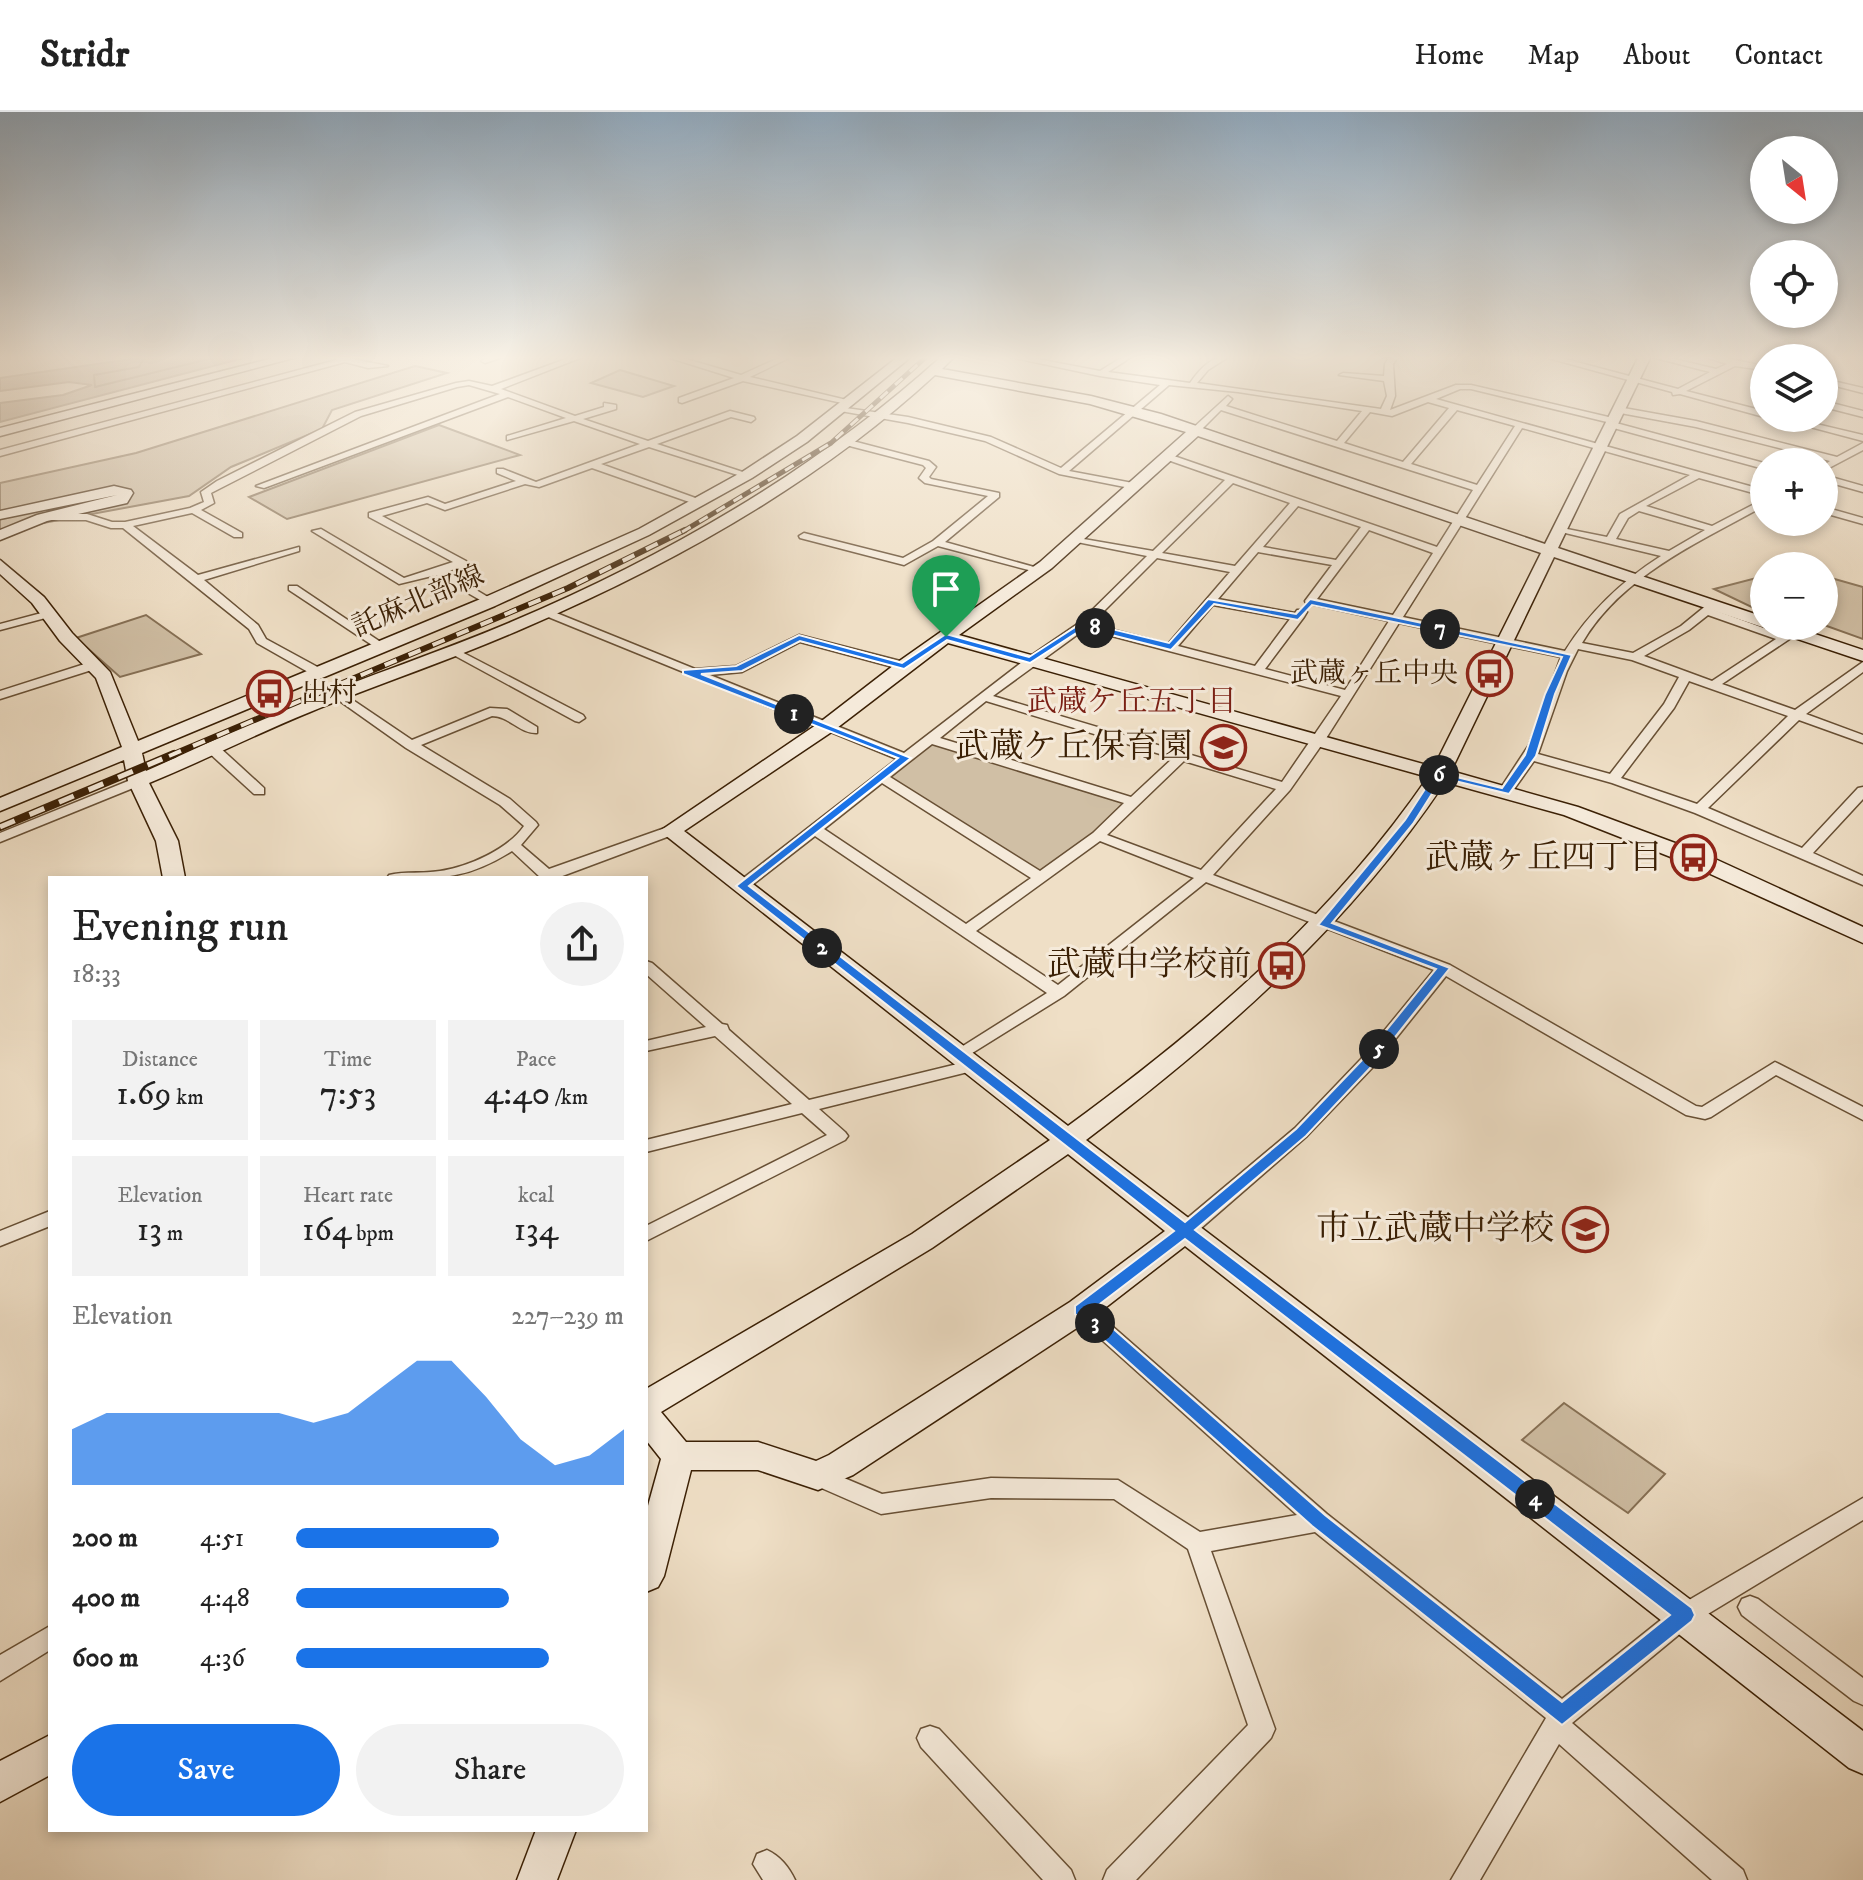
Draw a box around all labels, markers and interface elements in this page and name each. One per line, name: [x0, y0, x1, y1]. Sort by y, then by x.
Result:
text: Stridr: [40, 31, 129, 79]
text: Home: [1415, 38, 1484, 73]
text: Map: [1528, 38, 1579, 73]
text: About: [1623, 38, 1690, 73]
text: Contact: [1734, 38, 1823, 73]
north arrow: [1750, 136, 1838, 224]
map controls: [1750, 136, 1838, 640]
button: locate: [1750, 240, 1838, 328]
button: layers: [1750, 344, 1838, 432]
button: +: [1750, 448, 1838, 536]
button: −: [1750, 552, 1838, 640]
pin: [912, 555, 980, 637]
street label: 託麻北部線: [347, 558, 489, 644]
icon: arrive: [924, 567, 968, 611]
pin: 8: [1075, 608, 1115, 648]
pin: 7: [1420, 609, 1460, 649]
text: 8: [1089, 614, 1101, 641]
text: 7: [1434, 615, 1446, 642]
bus stop icon: 武蔵ヶ丘中央: [1465, 649, 1513, 697]
place label: 武蔵ヶ丘中央: [1290, 656, 1458, 691]
bus stop icon: 出村: [246, 669, 294, 717]
place label: 出村: [301, 676, 357, 711]
district label: 武蔵ケ丘五丁目: [1027, 684, 1237, 721]
pin: 1: [774, 694, 814, 734]
text: 1: [790, 700, 798, 727]
school or university icon: 武蔵ケ丘保育園: [1200, 723, 1248, 771]
place label: 武蔵ケ丘保育園: [955, 726, 1193, 768]
pin: 6: [1419, 755, 1459, 795]
text: 6: [1433, 761, 1445, 788]
bus stop icon: 武蔵ヶ丘四丁目: [1670, 834, 1718, 882]
place label: 武蔵ヶ丘四丁目: [1425, 837, 1663, 879]
text: Evening run: [72, 900, 289, 955]
button: share: [540, 902, 624, 986]
pin: 2: [802, 928, 842, 968]
text: 2: [817, 934, 827, 961]
bus stop icon: 武蔵中学校前: [1258, 941, 1306, 989]
place label: 武蔵中学校前: [1047, 944, 1251, 986]
text: 18:33: [72, 958, 121, 991]
pin: 5: [1359, 1029, 1399, 1069]
text: 5: [1374, 1035, 1384, 1062]
text: Distance: [122, 1046, 198, 1073]
text: Time: [324, 1046, 372, 1073]
text: Pace: [516, 1046, 556, 1073]
text: 1.69: [116, 1073, 172, 1115]
text: 7:53: [320, 1073, 376, 1115]
text: 4:40: [484, 1073, 550, 1115]
text: km: [172, 1084, 204, 1111]
text: /km: [550, 1084, 588, 1111]
text: Elevation: [117, 1182, 203, 1209]
text: Heart rate: [303, 1182, 393, 1209]
text: kcal: [518, 1182, 554, 1209]
school or university icon: 市立武蔵中学校: [1561, 1205, 1609, 1253]
place label: 市立武蔵中学校: [1316, 1208, 1554, 1250]
text: 13: [137, 1209, 162, 1251]
text: 164: [302, 1209, 352, 1251]
text: 134: [514, 1209, 558, 1251]
text: m: [162, 1220, 183, 1247]
text: bpm: [352, 1220, 394, 1247]
text: Elevation: [72, 1300, 173, 1333]
text: 227–239 m: [511, 1300, 624, 1333]
pin: 3: [1075, 1303, 1115, 1343]
text: 3: [1091, 1309, 1099, 1336]
pin: 4: [1515, 1479, 1555, 1519]
text: 4: [1529, 1485, 1541, 1512]
text: 200 m: [72, 1522, 138, 1555]
text: 4:51: [200, 1522, 244, 1555]
text: 400 m: [72, 1582, 140, 1615]
text: 4:48: [200, 1582, 250, 1615]
text: 600 m: [72, 1642, 139, 1675]
text: 4:36: [200, 1642, 245, 1675]
button: Save: [72, 1724, 340, 1816]
button: Share: [356, 1724, 624, 1816]

